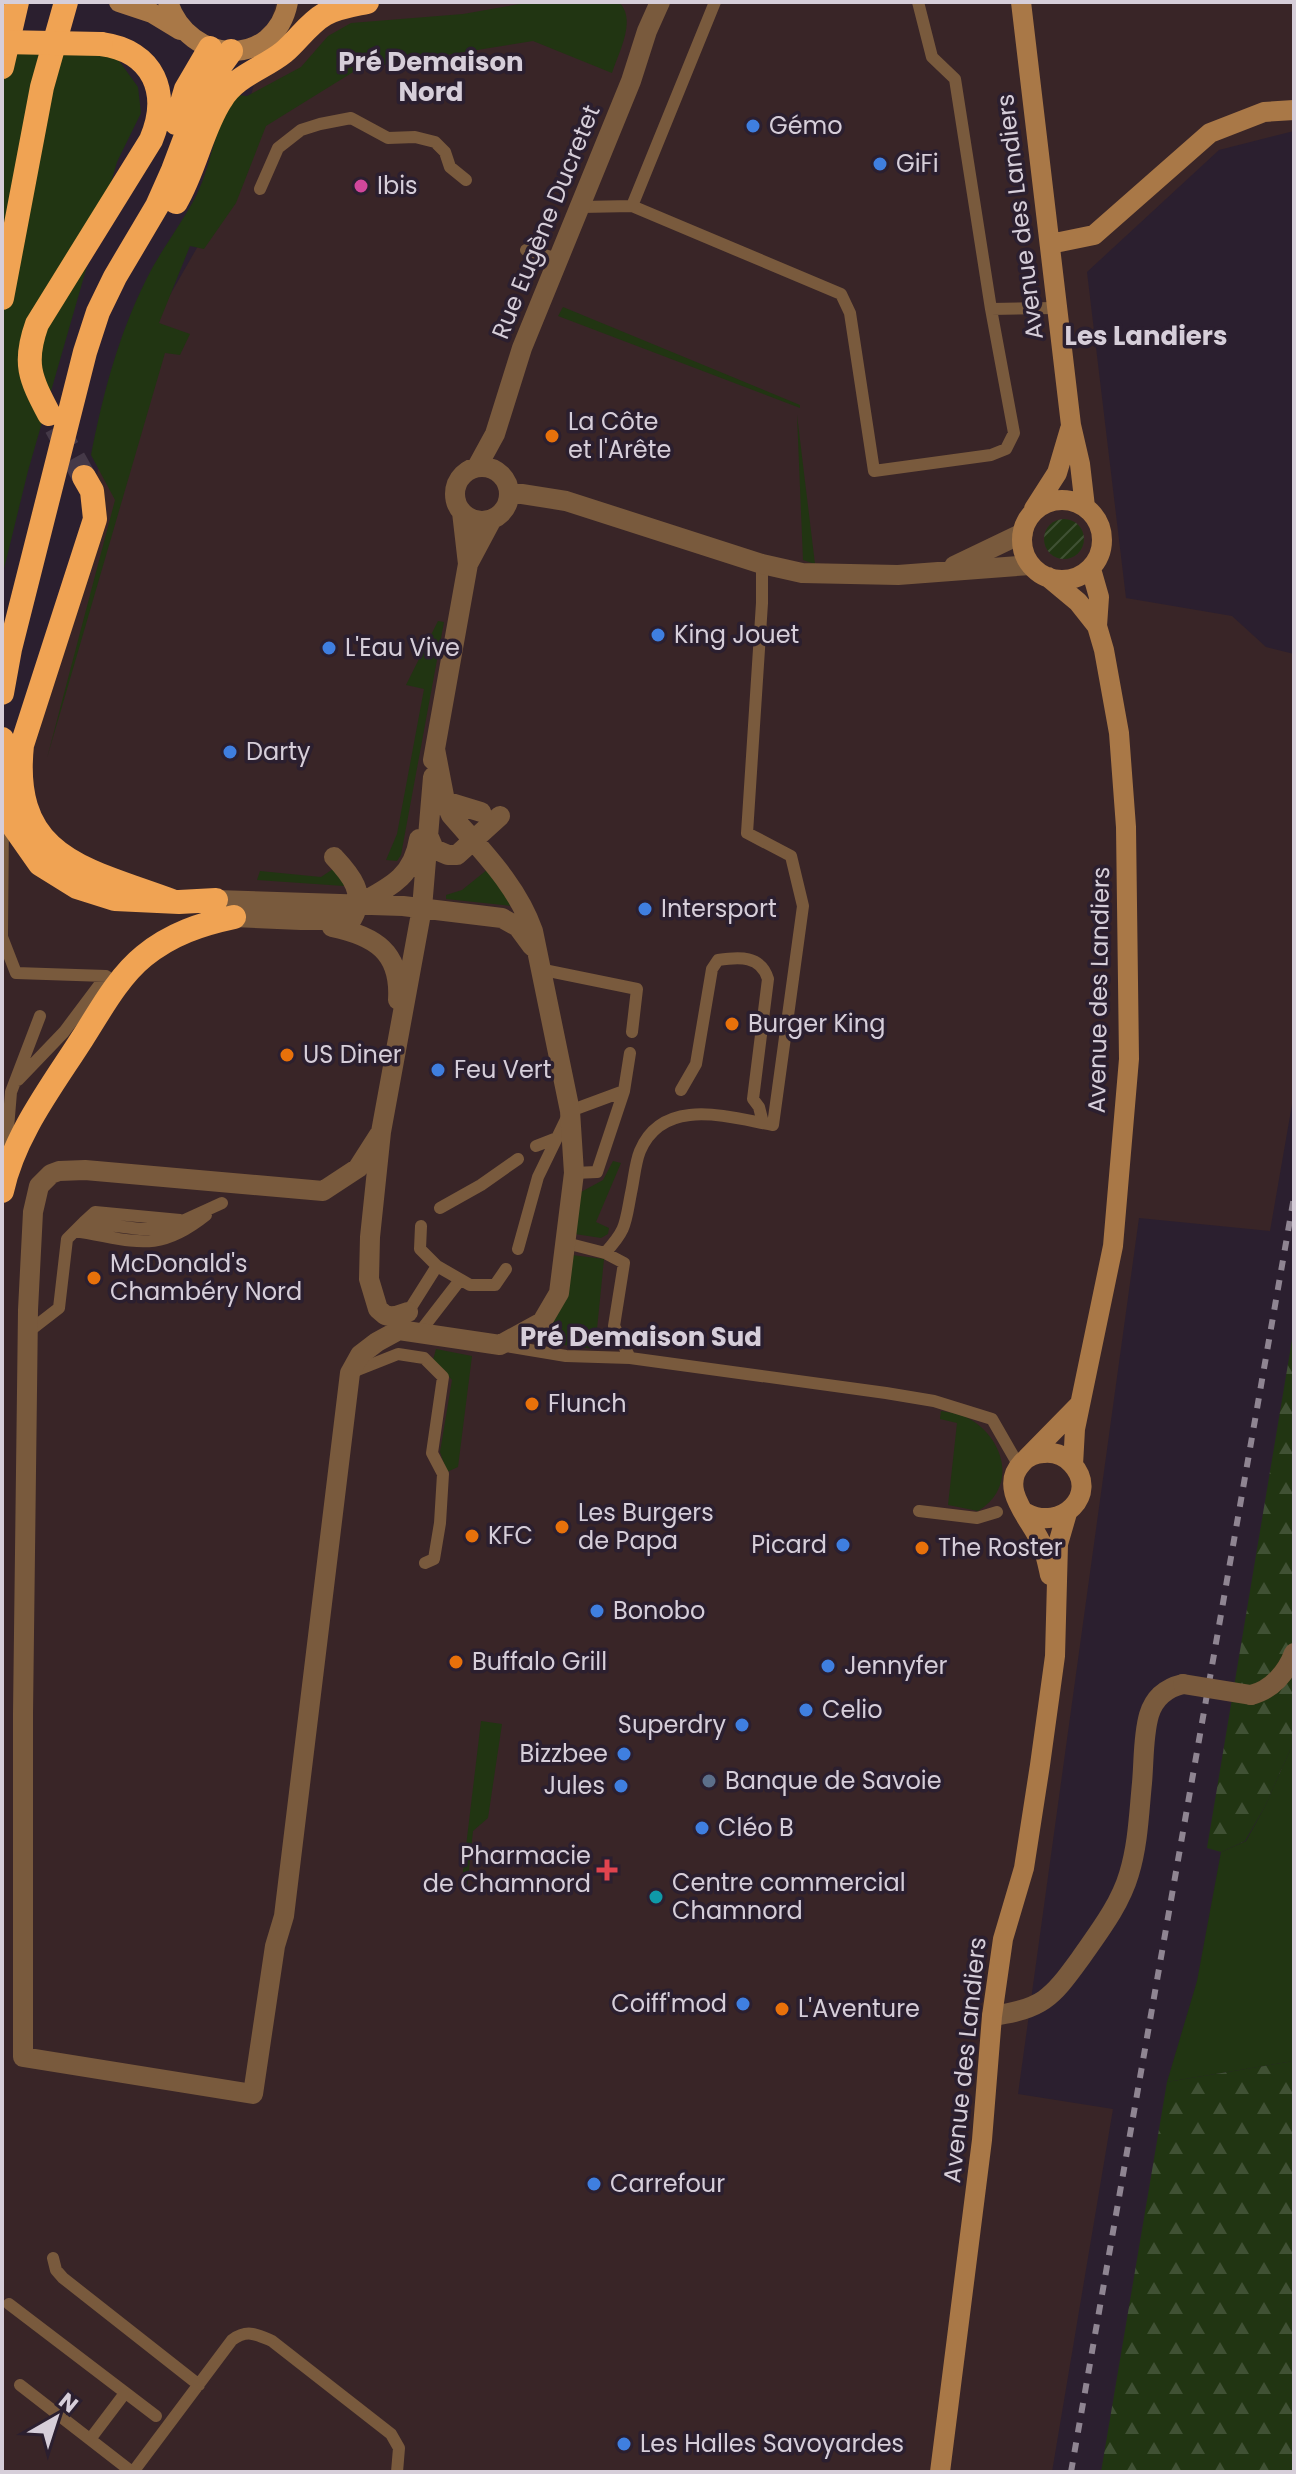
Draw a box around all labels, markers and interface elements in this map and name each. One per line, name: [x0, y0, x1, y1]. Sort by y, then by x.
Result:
district label: Pré Demaison Nord: [338, 44, 524, 110]
street label: Avenue des Landiers: [988, 92, 1051, 342]
street label: Rue Eugène Ducretet: [483, 100, 608, 344]
place label: Gémo: [769, 109, 843, 142]
marker: Gémo: [744, 117, 762, 135]
place label: GiFi: [896, 147, 939, 180]
marker: GiFi: [871, 155, 889, 173]
place label: Ibis: [377, 169, 418, 202]
marker: Ibis: [352, 177, 370, 195]
district label: Les Landiers: [1065, 318, 1228, 354]
place label: La Côte et l'Arête: [568, 405, 671, 466]
marker: La Côte et l'Arête: [543, 427, 561, 445]
place label: King Jouet: [674, 618, 799, 651]
marker: King Jouet: [649, 626, 667, 644]
place label: L'Eau Vive: [345, 631, 460, 664]
marker: L'Eau Vive: [320, 639, 338, 657]
place label: Darty: [246, 735, 311, 768]
marker: Darty: [221, 743, 239, 761]
street label: Avenue des Landiers: [1080, 866, 1117, 1114]
place label: Intersport: [661, 892, 777, 925]
marker: Intersport: [636, 900, 654, 918]
place label: Burger King: [748, 1007, 885, 1040]
marker: Burger King: [723, 1015, 741, 1033]
place label: US Diner: [303, 1038, 402, 1071]
marker: US Diner: [278, 1046, 296, 1064]
place label: Feu Vert: [454, 1053, 552, 1086]
marker: Feu Vert: [429, 1061, 447, 1079]
place label: McDonald's Chambéry Nord: [110, 1247, 302, 1308]
marker: McDonald's Chambéry Nord: [85, 1269, 103, 1287]
district label: Pré Demaison Sud: [520, 1319, 762, 1355]
place label: Flunch: [548, 1387, 627, 1420]
marker: Flunch: [523, 1395, 541, 1413]
place label: Les Burgers de Papa: [578, 1496, 714, 1557]
marker: Les Burgers de Papa: [553, 1518, 571, 1536]
place label: KFC: [488, 1519, 533, 1552]
marker: KFC: [463, 1527, 481, 1545]
place label: Picard: [751, 1528, 827, 1561]
place label: The Roster: [938, 1531, 1063, 1564]
marker: Picard: [834, 1536, 852, 1554]
marker: The Roster: [913, 1539, 931, 1557]
place label: Bonobo: [613, 1594, 705, 1627]
marker: Bonobo: [588, 1602, 606, 1620]
place label: Buffalo Grill: [472, 1645, 607, 1678]
place label: Jennyfer: [844, 1649, 948, 1682]
marker: Buffalo Grill: [447, 1653, 465, 1671]
marker: Jennyfer: [819, 1657, 837, 1675]
place label: Celio: [822, 1693, 883, 1726]
marker: Celio: [797, 1701, 815, 1719]
place label: Superdry: [618, 1708, 726, 1741]
marker: Superdry: [733, 1716, 751, 1734]
place label: Bizzbee: [520, 1737, 608, 1770]
marker: Bizzbee: [615, 1745, 633, 1763]
place label: Banque de Savoie: [725, 1764, 942, 1797]
place label: Jules: [544, 1769, 605, 1802]
marker: Banque de Savoie: [700, 1772, 718, 1790]
marker: Jules: [612, 1777, 630, 1795]
place label: Cléo B: [718, 1811, 794, 1844]
marker: Cléo B: [693, 1819, 711, 1837]
place label: Pharmacie de Chamnord: [423, 1839, 591, 1900]
marker: Pharmacie de Chamnord: [598, 1861, 616, 1879]
place label: Centre commercial Chamnord: [672, 1866, 906, 1927]
marker: Centre commercial Chamnord: [647, 1888, 665, 1906]
street label: Avenue des Landiers: [935, 1935, 994, 2185]
place label: Coiff'mod: [611, 1987, 727, 2020]
place label: L'Aventure: [798, 1992, 920, 2025]
marker: Coiff'mod: [734, 1995, 752, 2013]
marker: L'Aventure: [773, 2000, 791, 2018]
place label: Carrefour: [610, 2167, 725, 2200]
marker: Carrefour: [585, 2175, 603, 2193]
north arrow: [16, 2378, 96, 2458]
text: N: [52, 2386, 84, 2420]
place label: Les Halles Savoyardes: [640, 2427, 904, 2460]
marker: Les Halles Savoyardes: [615, 2435, 633, 2453]

